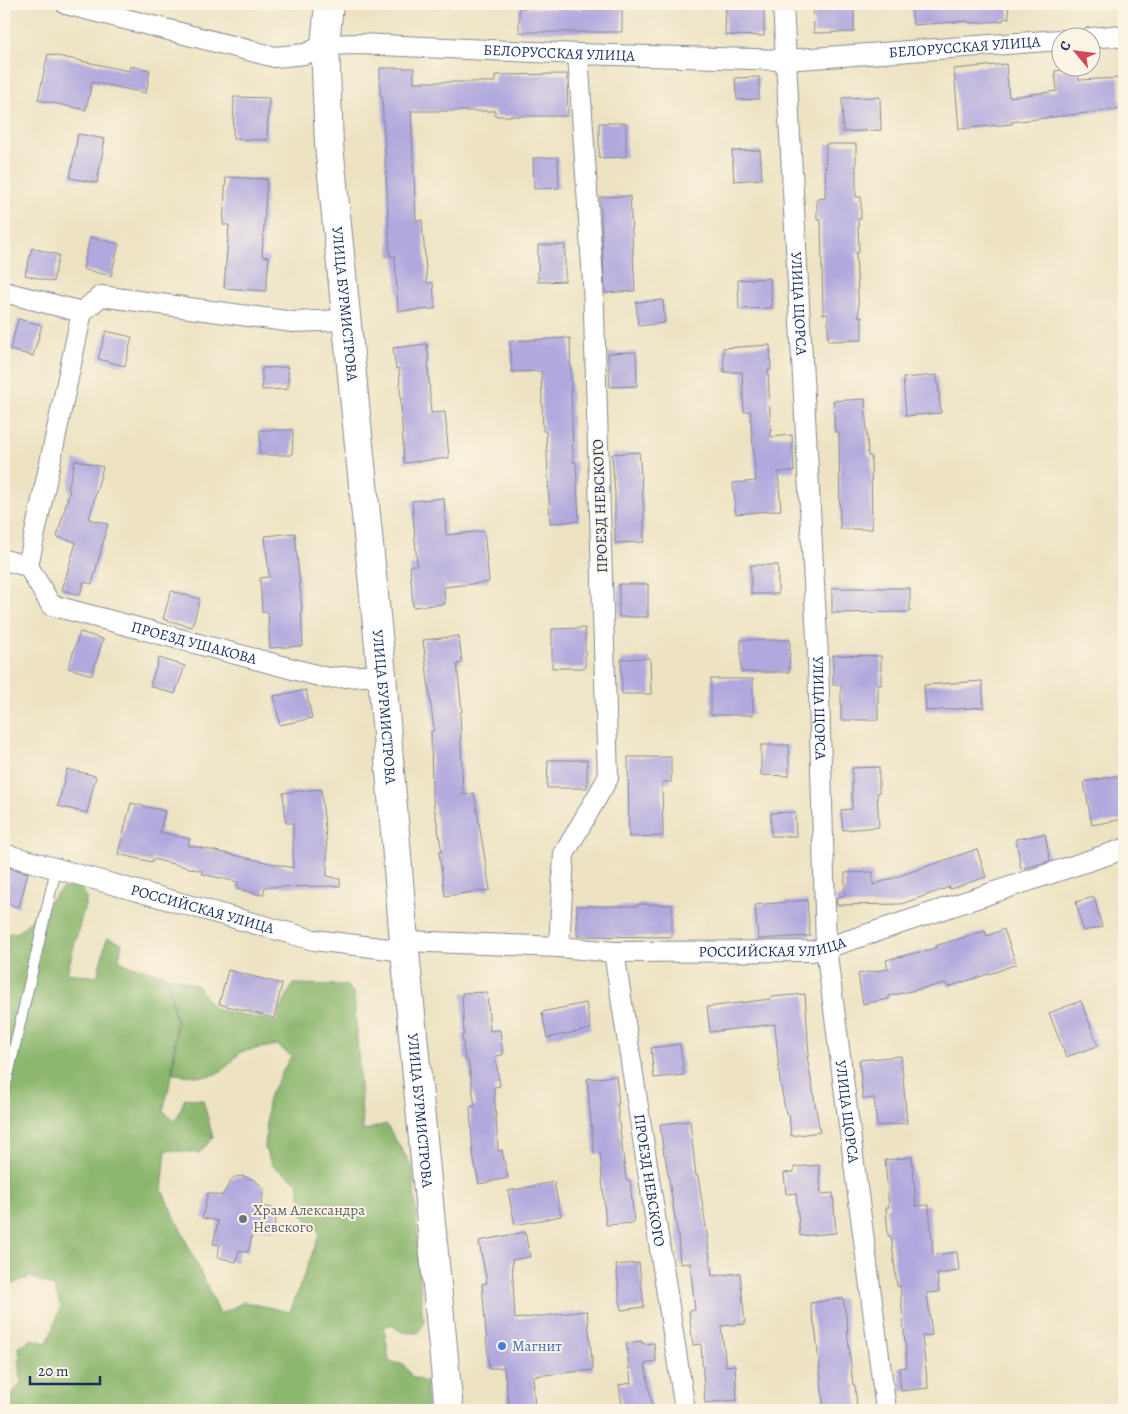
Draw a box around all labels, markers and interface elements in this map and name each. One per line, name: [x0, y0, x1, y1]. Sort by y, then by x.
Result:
north arrow: [1050, 28, 1100, 78]
street label: БЕЛОРУССКАЯ УЛИЦА: [888, 31, 1041, 62]
text: С: [1055, 37, 1076, 54]
street label: БЕЛОРУССКАЯ УЛИЦА: [483, 40, 636, 66]
street label: УЛИЦА БУРМИСТРОВА: [327, 226, 363, 383]
street label: УЛИЦА ЩОРСА: [786, 251, 812, 356]
street label: ПРОЕЗД НЕВСКОГО: [588, 439, 612, 573]
street label: ПРОЕЗД УШАКОВА: [129, 617, 259, 669]
street label: УЛИЦА БУРМИСТРОВА: [368, 629, 401, 785]
street label: УЛИЦА ЩОРСА: [808, 656, 831, 760]
street label: РОССИЙСКАЯ УЛИЦА: [128, 880, 277, 939]
street label: РОССИЙСКАЯ УЛИЦА: [699, 932, 849, 962]
street label: УЛИЦА БУРМИСТРОВА: [403, 1032, 438, 1189]
street label: УЛИЦА ЩОРСА: [831, 1059, 864, 1165]
street label: ПРОЕЗД НЕВСКОГО: [629, 1112, 670, 1248]
place label: Храм Александра Невского: [253, 1200, 365, 1237]
marker: Храм Александра Невского: [237, 1213, 249, 1225]
place label: Магнит: [512, 1336, 562, 1356]
marker: Магнит: [496, 1340, 508, 1352]
scale bar: [30, 1354, 100, 1386]
text: 20 m: [38, 1361, 69, 1381]

